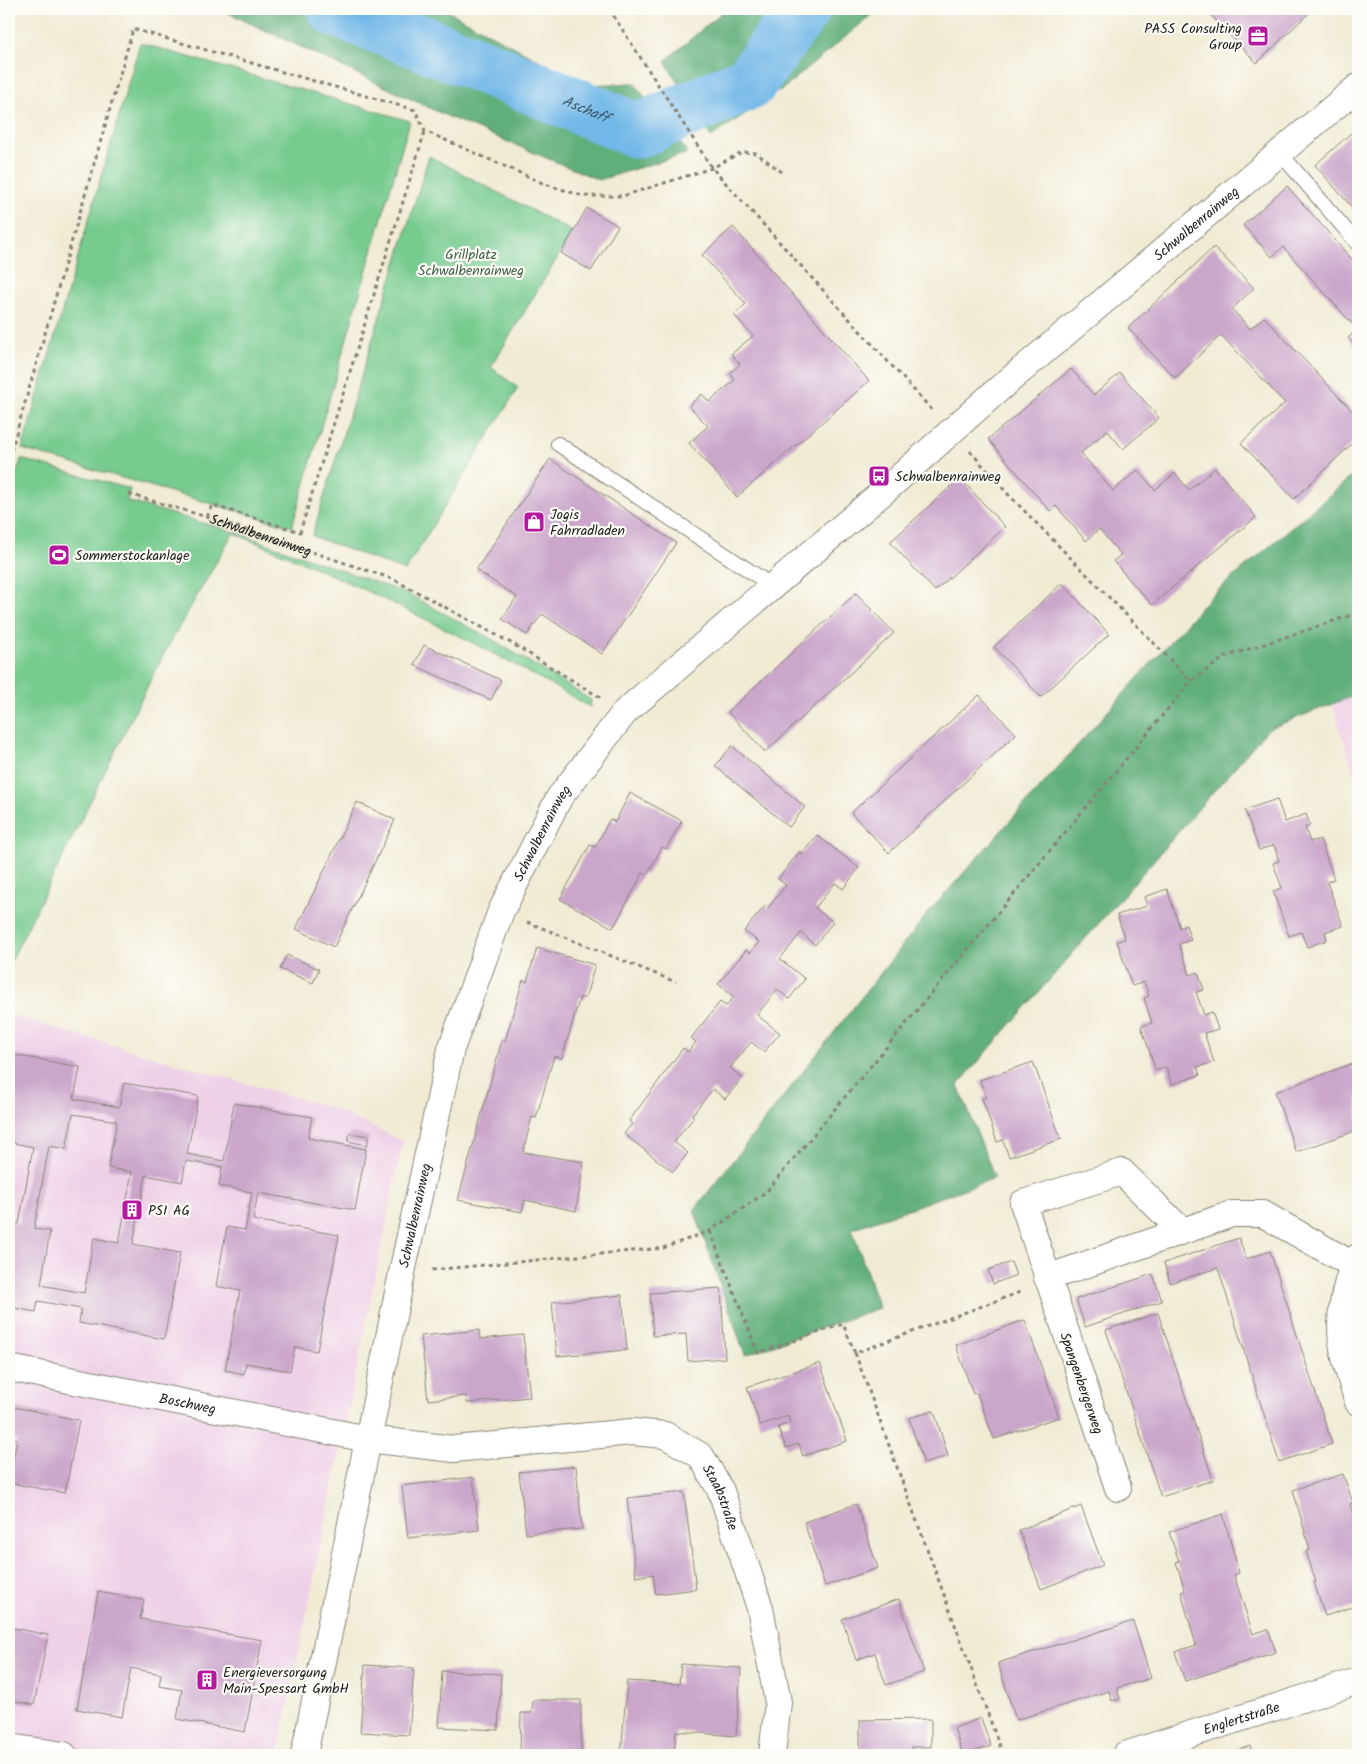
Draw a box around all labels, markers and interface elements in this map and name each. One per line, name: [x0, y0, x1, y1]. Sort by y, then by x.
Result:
place label: PASS Consulting Group: [1144, 18, 1242, 56]
office icon: PASS Consulting Group: [1246, 24, 1270, 48]
water label: Aschaff: [558, 90, 616, 132]
street label: Schwalbenrainweg: [1149, 181, 1244, 267]
park label: Grillplatz Schwalbenrainweg: [418, 244, 524, 282]
bus stop icon: Schwalbenrainweg: [867, 464, 891, 488]
place label: Schwalbenrainweg: [895, 466, 1001, 488]
place label: Jogis Fahrradladen: [550, 504, 625, 542]
street label: Schwalbenrainweg: [207, 509, 314, 563]
shop icon: Jogis Fahrradladen: [522, 510, 546, 534]
sports icon: Sommerstockanlage: [47, 543, 71, 567]
place label: Sommerstockanlage: [75, 545, 190, 567]
street label: Schwalbenrainweg: [508, 781, 577, 885]
street label: Schwalbenrainweg: [393, 1161, 438, 1270]
building icon: PSI AG: [120, 1198, 144, 1222]
place label: PSI AG: [148, 1200, 190, 1222]
street label: Spangenbergerweg: [1053, 1329, 1109, 1437]
street label: Boschweg: [157, 1388, 218, 1421]
street label: Staabstraße: [696, 1460, 744, 1534]
place label: Energieversorgung Main-Spessart GmbH: [223, 1662, 349, 1700]
building icon: Energieversorgung Main-Spessart GmbH: [195, 1668, 219, 1692]
street label: Englertstraße: [1200, 1696, 1283, 1742]

